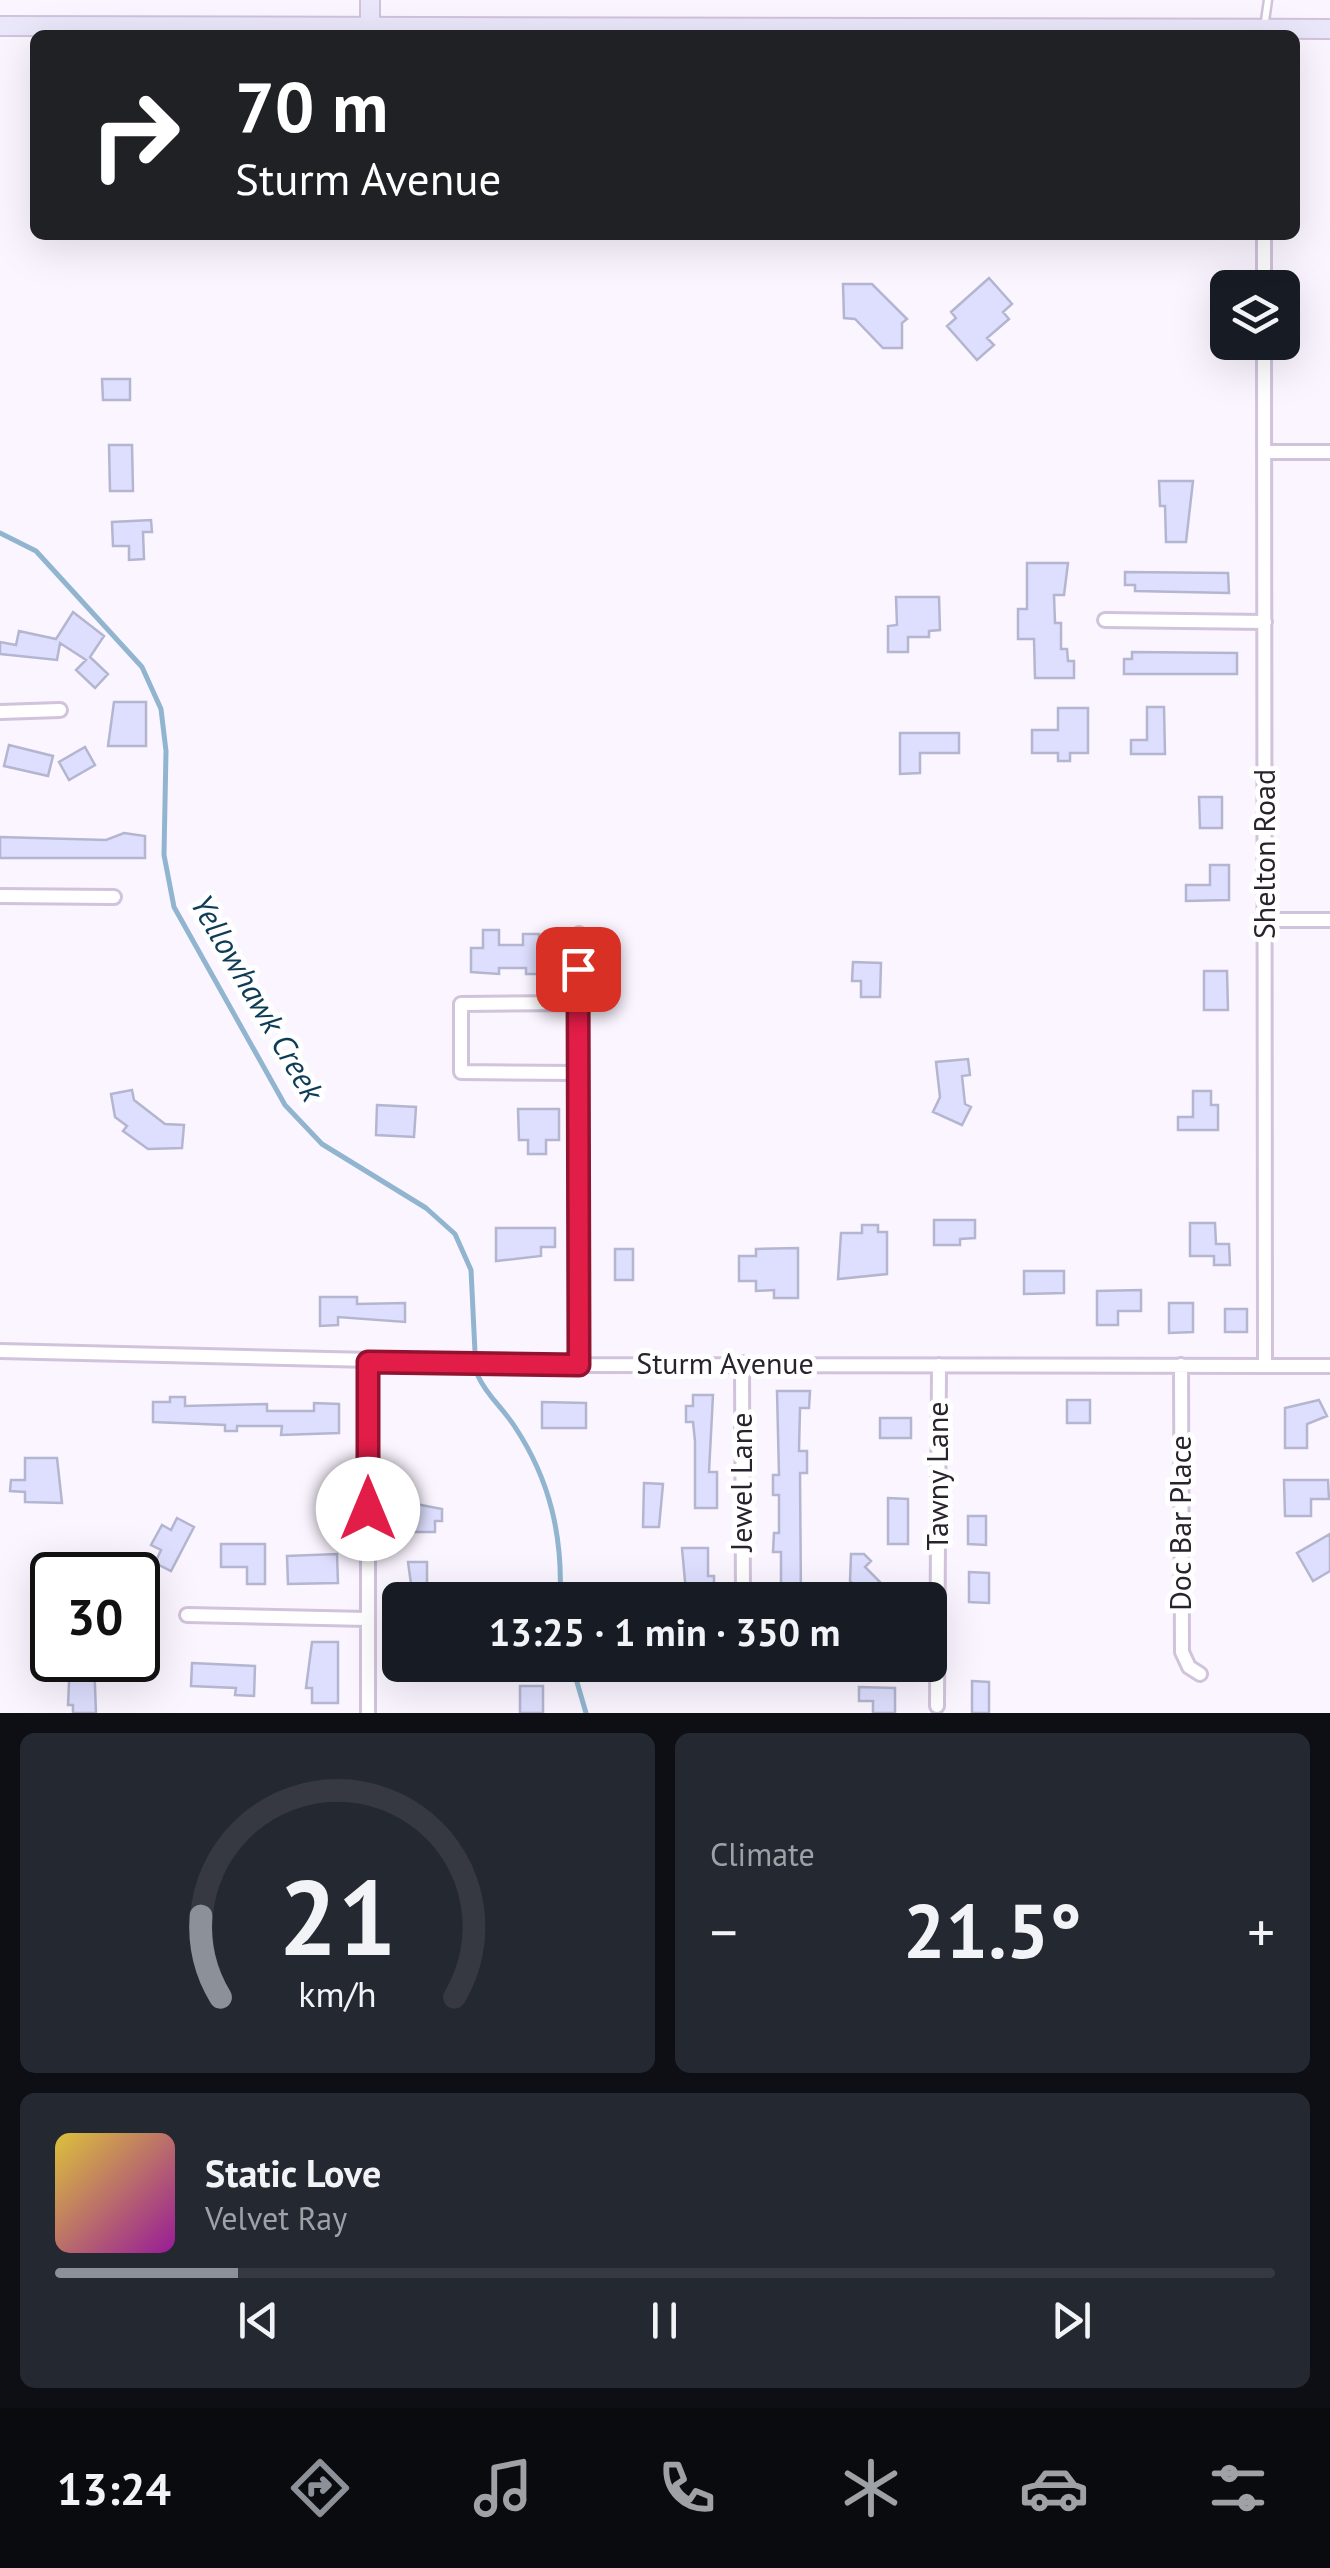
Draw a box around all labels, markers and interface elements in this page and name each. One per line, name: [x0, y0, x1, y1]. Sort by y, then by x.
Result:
text: 70 m: [235, 61, 388, 151]
icon: right: [70, 70, 200, 200]
text: Sturm Avenue: [235, 149, 501, 207]
map controls: [1210, 270, 1300, 360]
button: layers: [1210, 270, 1300, 360]
street label: Shelton Road: [1244, 769, 1283, 939]
water label: Yellowhawk Creek: [182, 887, 335, 1110]
pin: [536, 927, 621, 1012]
icon: arrive: [551, 942, 606, 997]
street label: Sturm Avenue: [636, 1343, 814, 1382]
street label: Tawny Lane: [917, 1401, 956, 1551]
street label: Jewel Lane: [721, 1413, 760, 1553]
street label: Doc Bar Place: [1160, 1435, 1199, 1611]
position arrow: [316, 1457, 420, 1561]
speed limit sign: 30: [30, 1552, 160, 1682]
text: 13:25 · 1 min · 350 m: [489, 1607, 840, 1656]
text: Climate: [710, 1833, 815, 1875]
text: 21: [279, 1849, 396, 1984]
text: 21.5°: [903, 1882, 1082, 1979]
text: −: [710, 1896, 738, 1967]
text: +: [1247, 1896, 1275, 1967]
text: km/h: [298, 1971, 377, 2017]
text: Static Love: [205, 2148, 381, 2197]
text: Velvet Ray: [205, 2197, 347, 2239]
icon: previous: [231, 2293, 286, 2348]
icon: pause: [637, 2293, 692, 2348]
icon: next: [1044, 2293, 1099, 2348]
icon: directions: [285, 2453, 355, 2523]
icon: music: [468, 2453, 538, 2523]
icon: phone: [652, 2453, 722, 2523]
icon: climate: [836, 2453, 906, 2523]
icon: car: [1019, 2453, 1089, 2523]
icon: filters: [1203, 2453, 1273, 2523]
text: 13:24: [57, 2459, 171, 2517]

